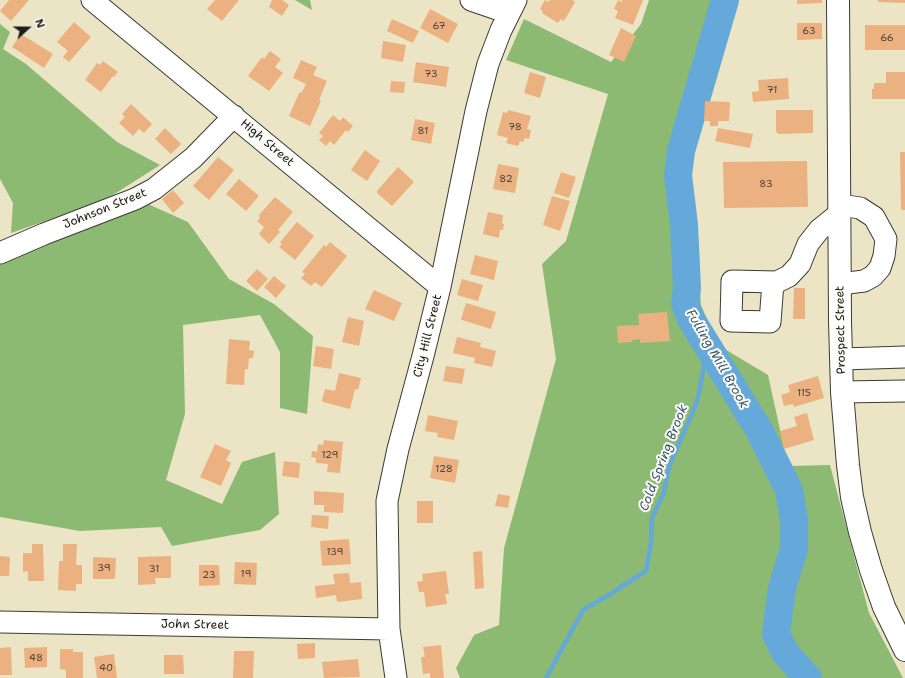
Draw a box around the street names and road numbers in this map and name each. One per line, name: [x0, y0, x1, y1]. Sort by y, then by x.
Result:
street label: High Street: [237, 116, 297, 170]
street label: Johnson Street: [61, 186, 149, 232]
street label: Prospect Street: [833, 286, 849, 374]
street label: City Hill Street: [411, 293, 445, 379]
street label: John Street: [161, 617, 229, 633]

